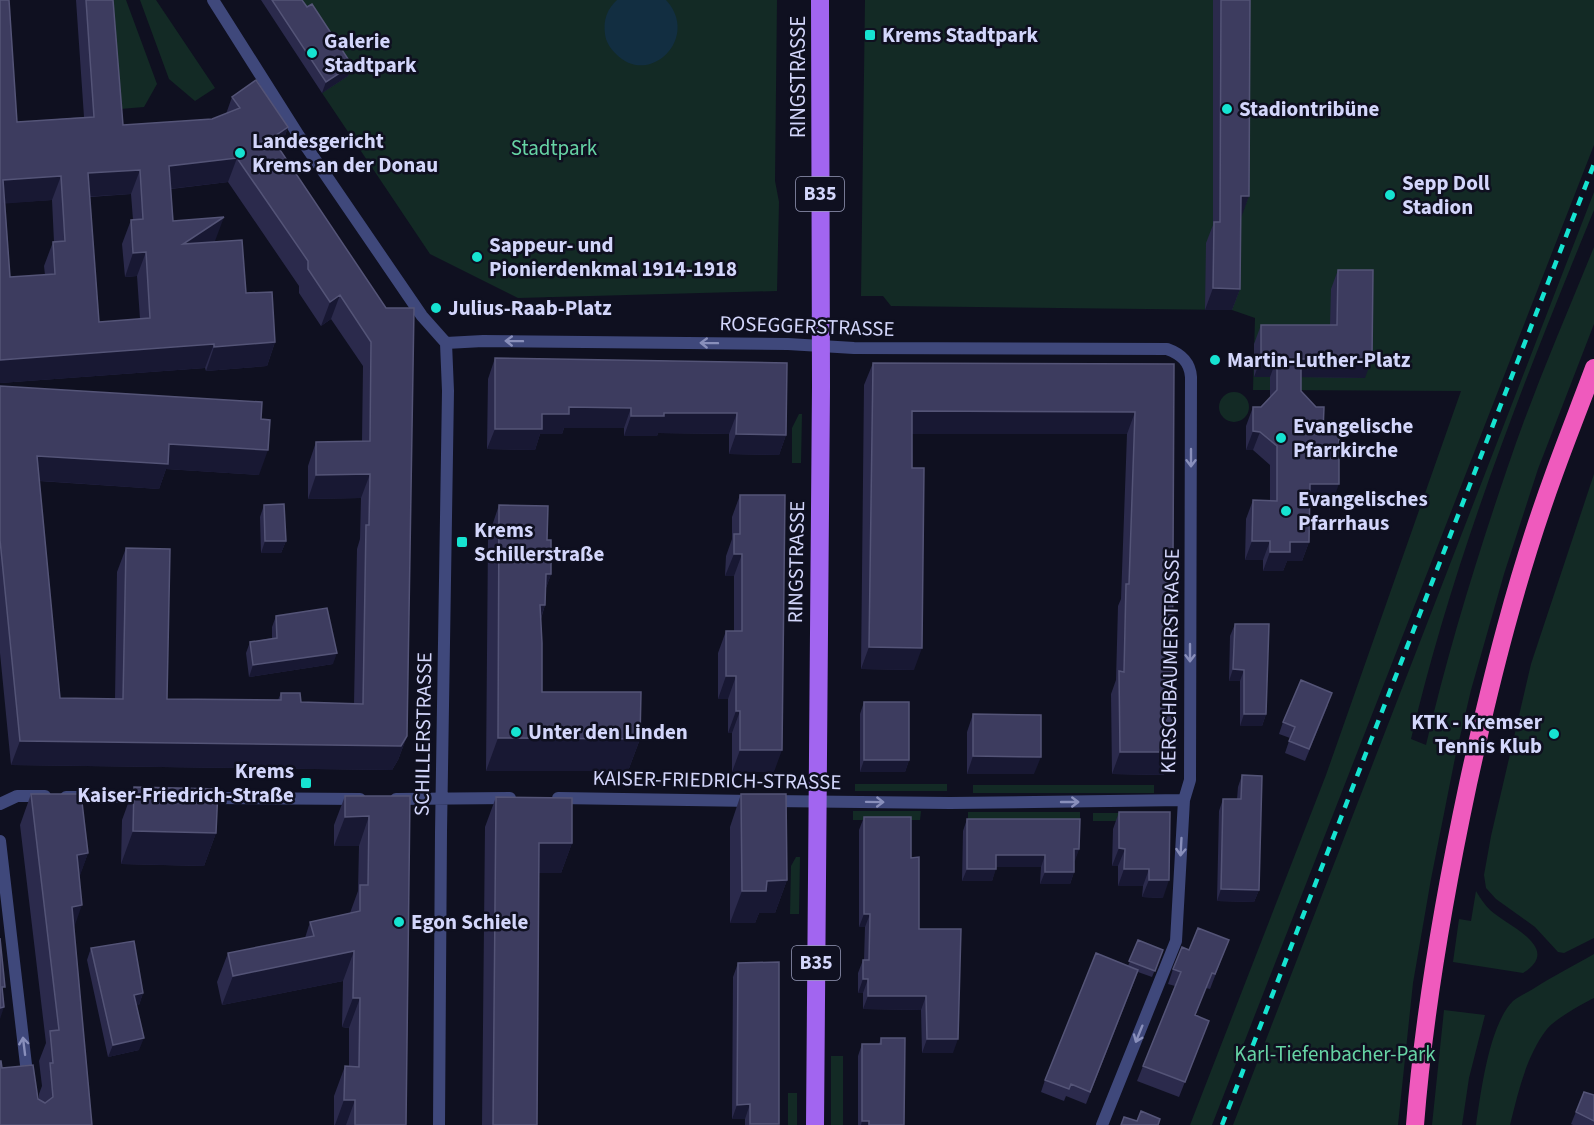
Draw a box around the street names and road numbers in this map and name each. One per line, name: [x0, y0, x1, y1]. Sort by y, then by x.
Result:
street label: RINGSTRASSE: [783, 16, 813, 138]
road number: B35: [796, 177, 844, 211]
street label: ROSEGGERSTRASSE: [719, 308, 895, 344]
street label: RINGSTRASSE: [780, 500, 812, 624]
street label: KERSCHBAUMERSTRASSE: [1153, 548, 1187, 774]
street label: SCHILLERSTRASSE: [407, 652, 439, 816]
street label: KAISER-FRIEDRICH-STRASSE: [592, 763, 842, 797]
road number: B35: [792, 946, 840, 980]

